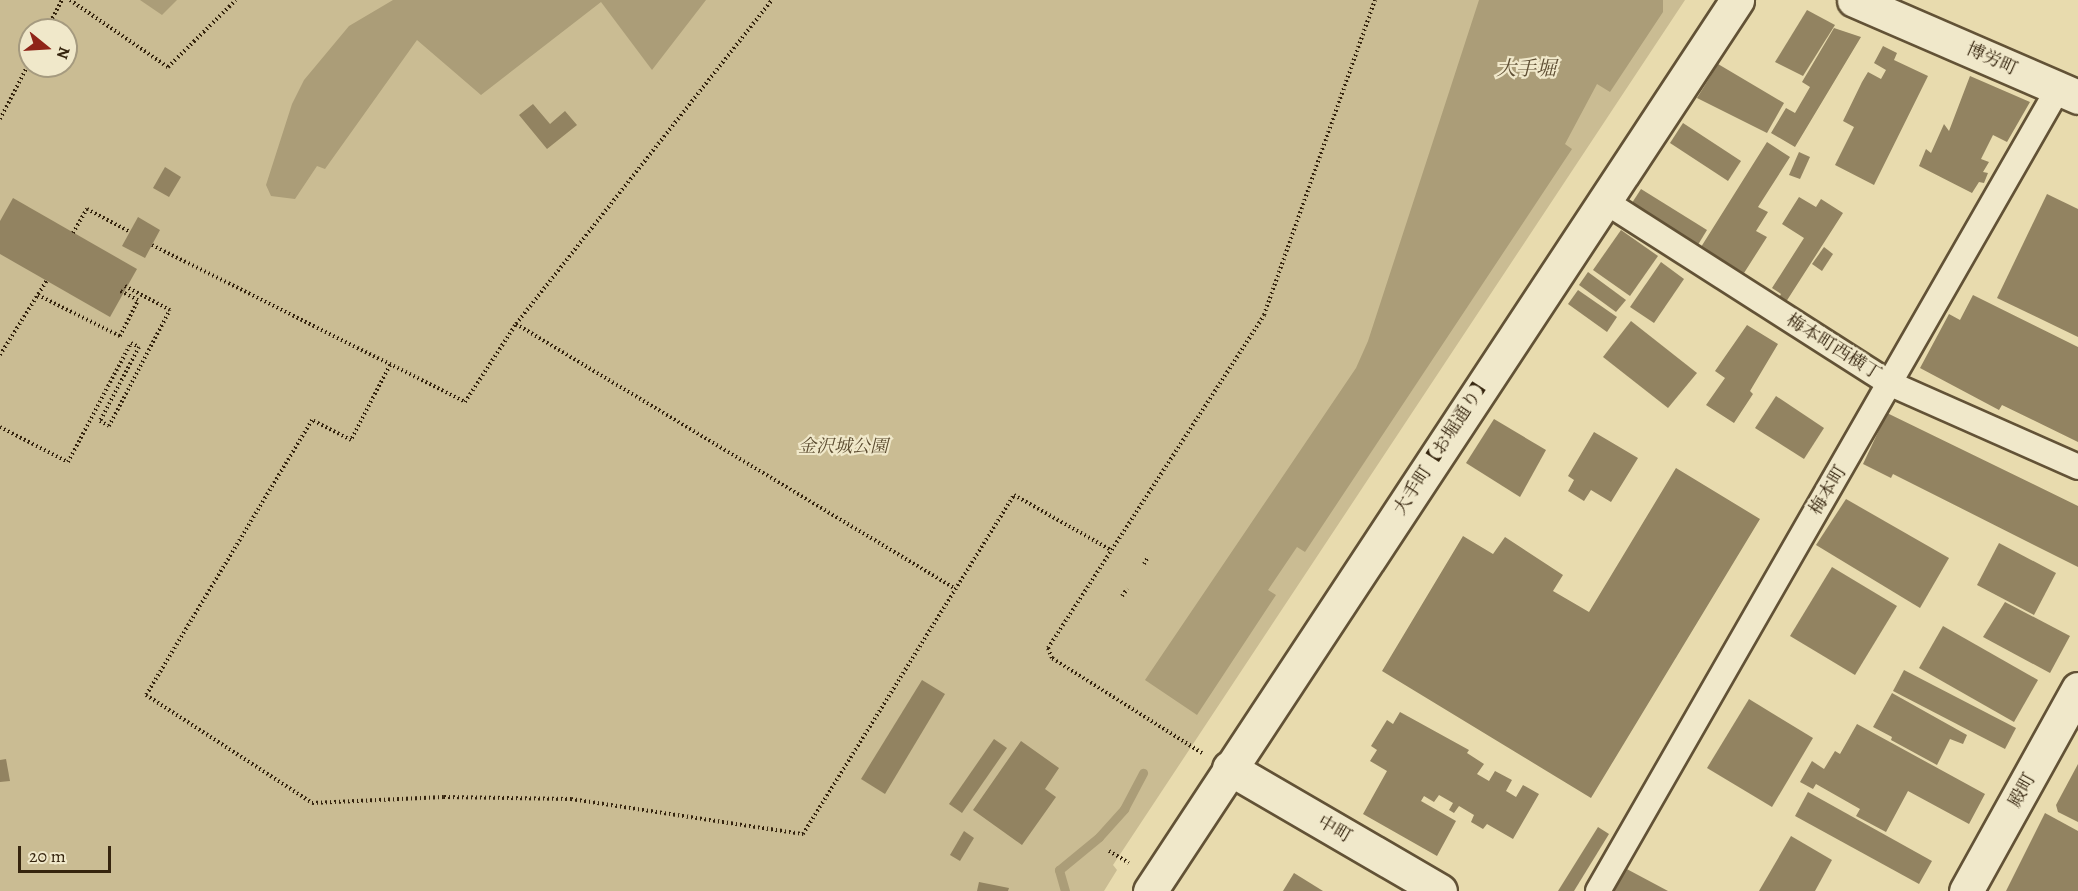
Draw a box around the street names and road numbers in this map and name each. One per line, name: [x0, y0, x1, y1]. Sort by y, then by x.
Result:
street label: 博労町: [1963, 38, 2021, 80]
street label: 梅本町西横丁: [1782, 309, 1886, 385]
street label: 大手町【お堀通り】: [1389, 371, 1495, 519]
street label: 梅本町: [1805, 461, 1851, 519]
street label: 殿町: [2004, 769, 2040, 811]
street label: 中町: [1314, 811, 1356, 847]

